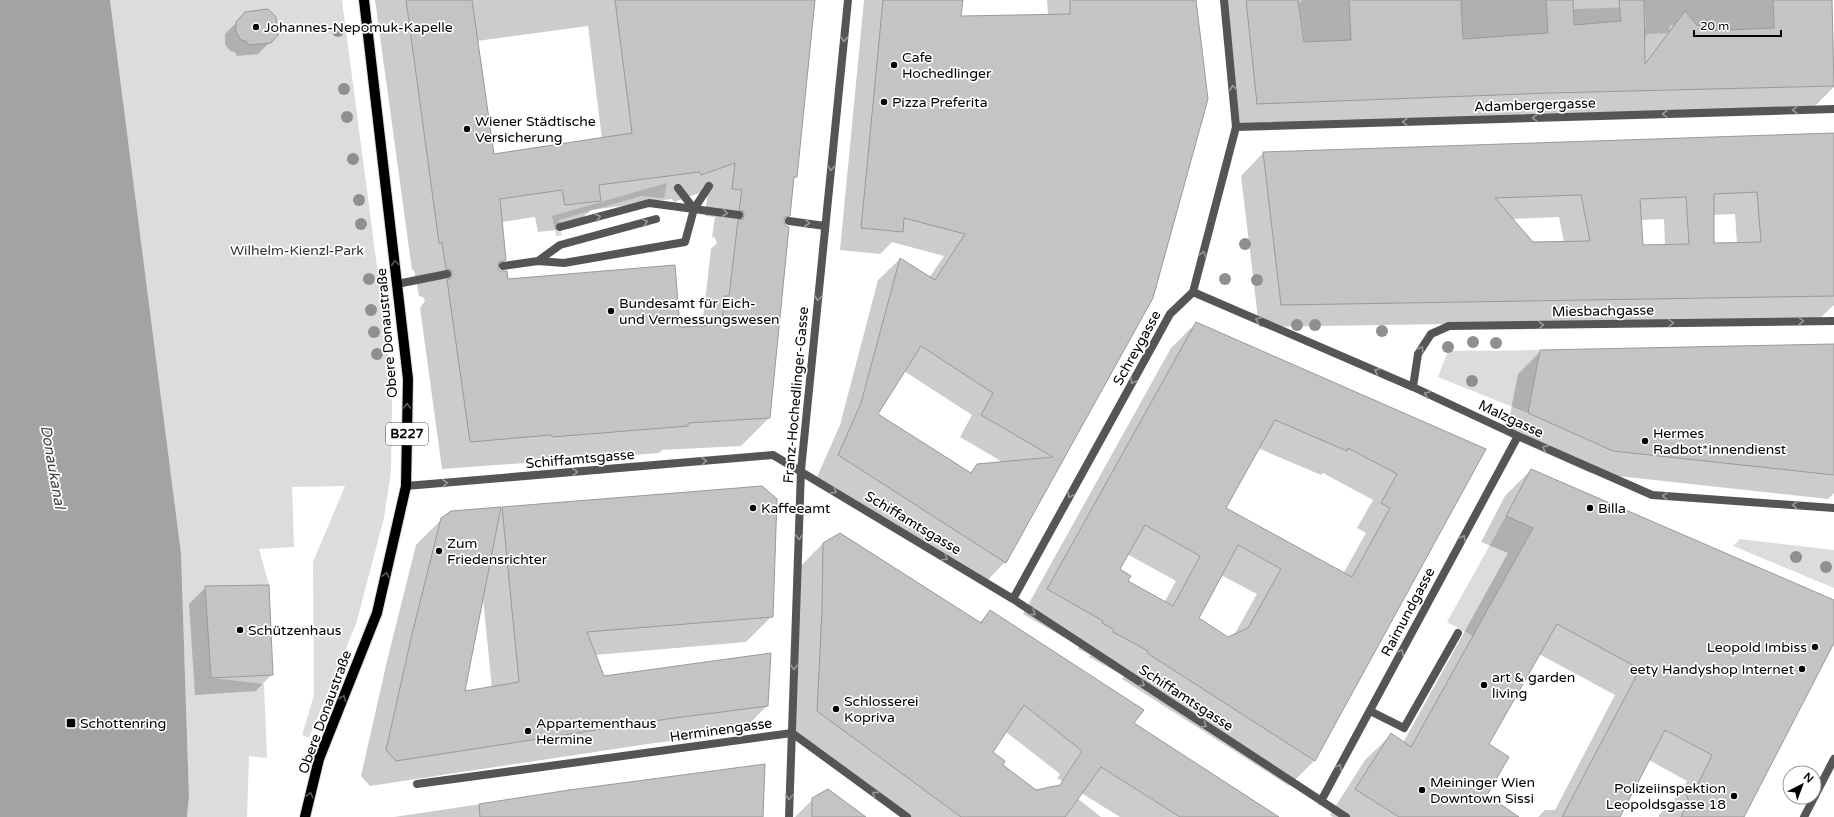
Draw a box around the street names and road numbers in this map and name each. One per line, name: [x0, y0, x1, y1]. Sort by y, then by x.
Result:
street label: Adambergergasse: [1474, 94, 1596, 116]
street label: Obere Donaustraße: [373, 267, 401, 399]
street label: Miesbachgasse: [1552, 302, 1654, 320]
street label: Franz-Hochedlinger-Gasse: [780, 306, 812, 484]
street label: Schreygasse: [1109, 307, 1165, 388]
street label: Malzgasse: [1476, 397, 1546, 442]
road number: B227: [386, 423, 428, 445]
street label: Schiffamtsgasse: [525, 446, 635, 472]
street label: Schiffamtsgasse: [862, 488, 964, 558]
street label: Raimundgasse: [1377, 565, 1439, 659]
street label: Obere Donaustraße: [295, 648, 355, 776]
street label: Schiffamtsgasse: [1135, 661, 1237, 735]
street label: Herminengasse: [669, 714, 773, 746]

